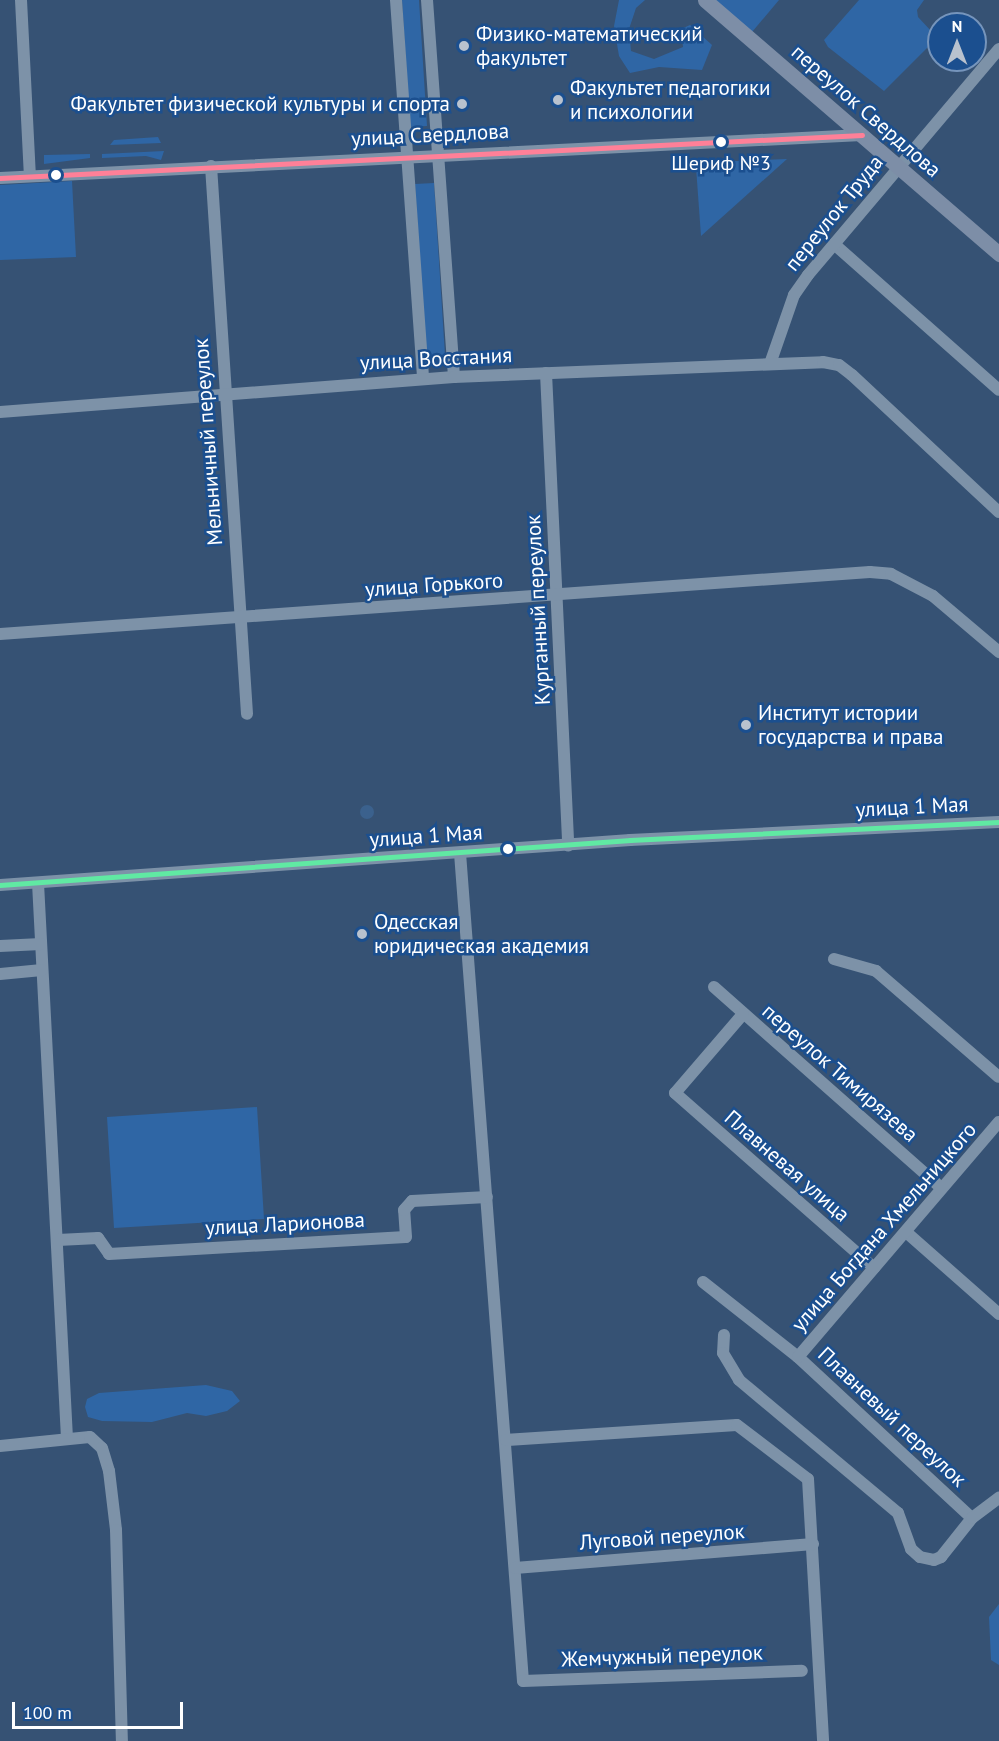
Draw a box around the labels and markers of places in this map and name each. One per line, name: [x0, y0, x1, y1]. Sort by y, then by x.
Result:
place label: Физико-математический факультет: [476, 21, 703, 71]
marker: Физико-математический факультет: [457, 39, 471, 53]
place label: Факультет педагогики и психологии: [570, 75, 771, 125]
place label: Факультет физической культуры и спорта: [70, 91, 450, 117]
marker: Факультет педагогики и психологии: [551, 93, 565, 107]
marker: Факультет физической культуры и спорта: [455, 97, 469, 111]
marker: Шериф №3: [715, 136, 727, 148]
place label: Шериф №3: [671, 151, 771, 175]
unlabelled marker: [50, 169, 62, 181]
place label: Институт истории государства и права: [758, 700, 943, 750]
marker: Институт истории государства и права: [739, 718, 753, 732]
unlabelled marker: [502, 843, 514, 855]
place label: Одесская юридическая академия: [374, 909, 589, 959]
marker: Одесская юридическая академия: [355, 927, 369, 941]

